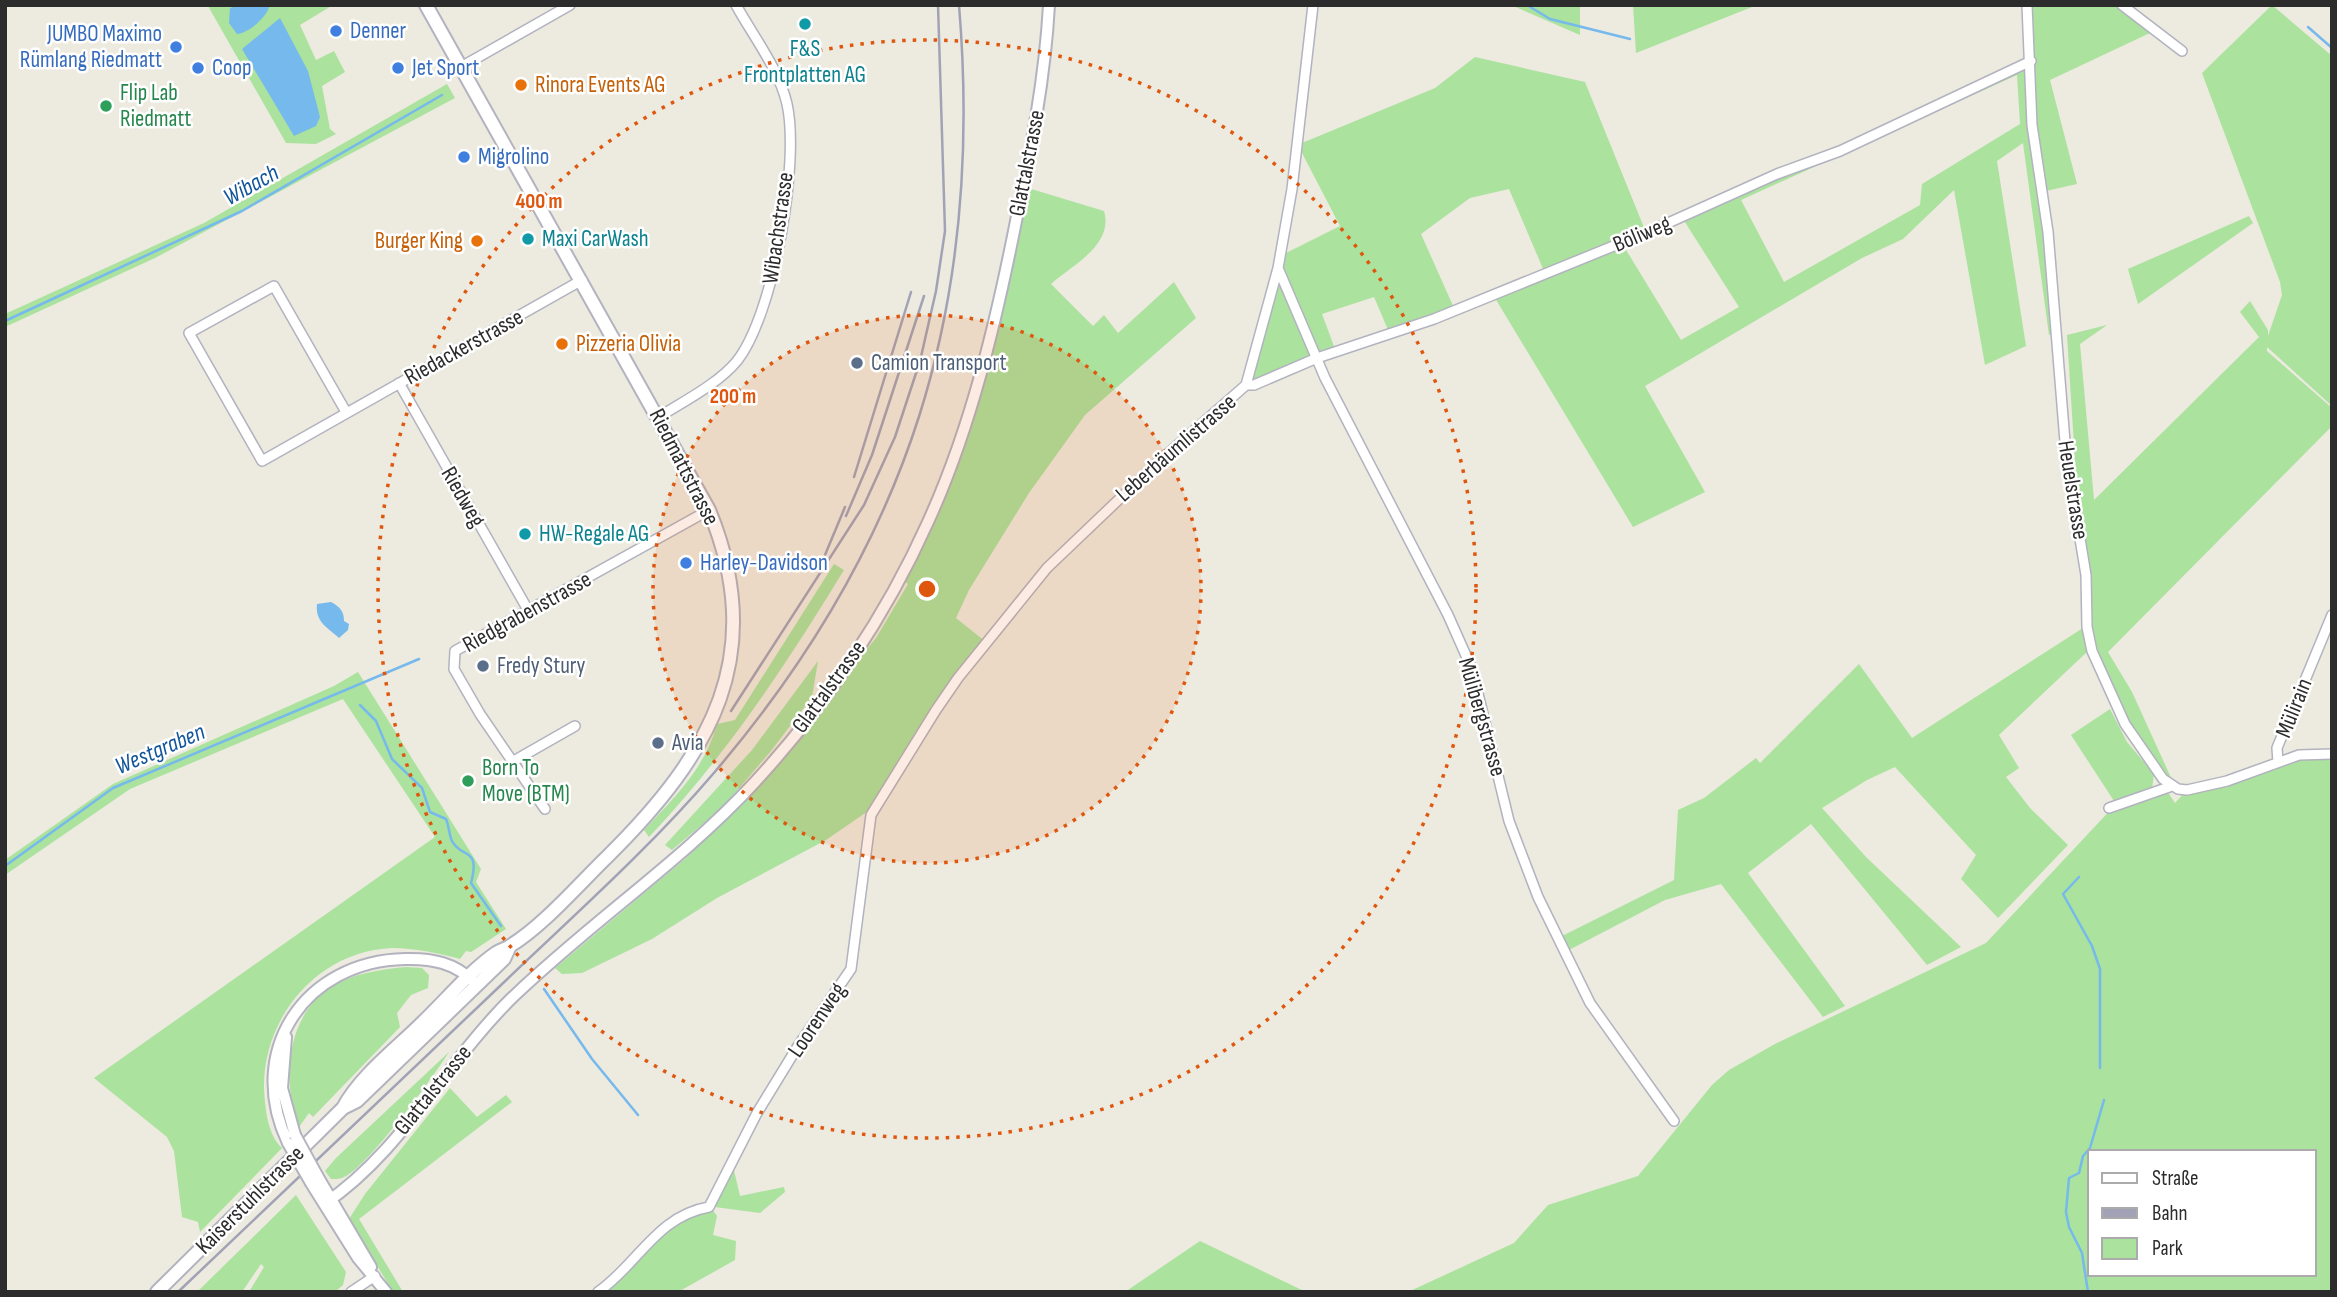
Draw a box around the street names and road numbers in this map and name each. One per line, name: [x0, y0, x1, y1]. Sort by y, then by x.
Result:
street label: Glattalstrasse: [1003, 108, 1051, 218]
street label: Wibachstrasse: [756, 170, 800, 286]
street label: Böliweg: [1609, 209, 1675, 259]
street label: Riedackerstrasse: [400, 303, 528, 391]
street label: Leberbäumlistrasse: [1110, 388, 1242, 508]
street label: Riedmattstrasse: [643, 404, 725, 530]
street label: Heuelstrasse: [2051, 438, 2095, 542]
street label: Riedweg: [435, 462, 491, 532]
street label: Riedgrabenstrasse: [458, 565, 596, 659]
street label: Glattalstrasse: [786, 635, 872, 739]
street label: Mülibergstrasse: [1452, 654, 1512, 780]
street label: Mülirain: [2269, 674, 2319, 742]
street label: Loorenweg: [782, 977, 852, 1063]
street label: Glattalstrasse: [388, 1039, 478, 1141]
street label: Kaiserstuhlstrasse: [190, 1140, 310, 1260]

